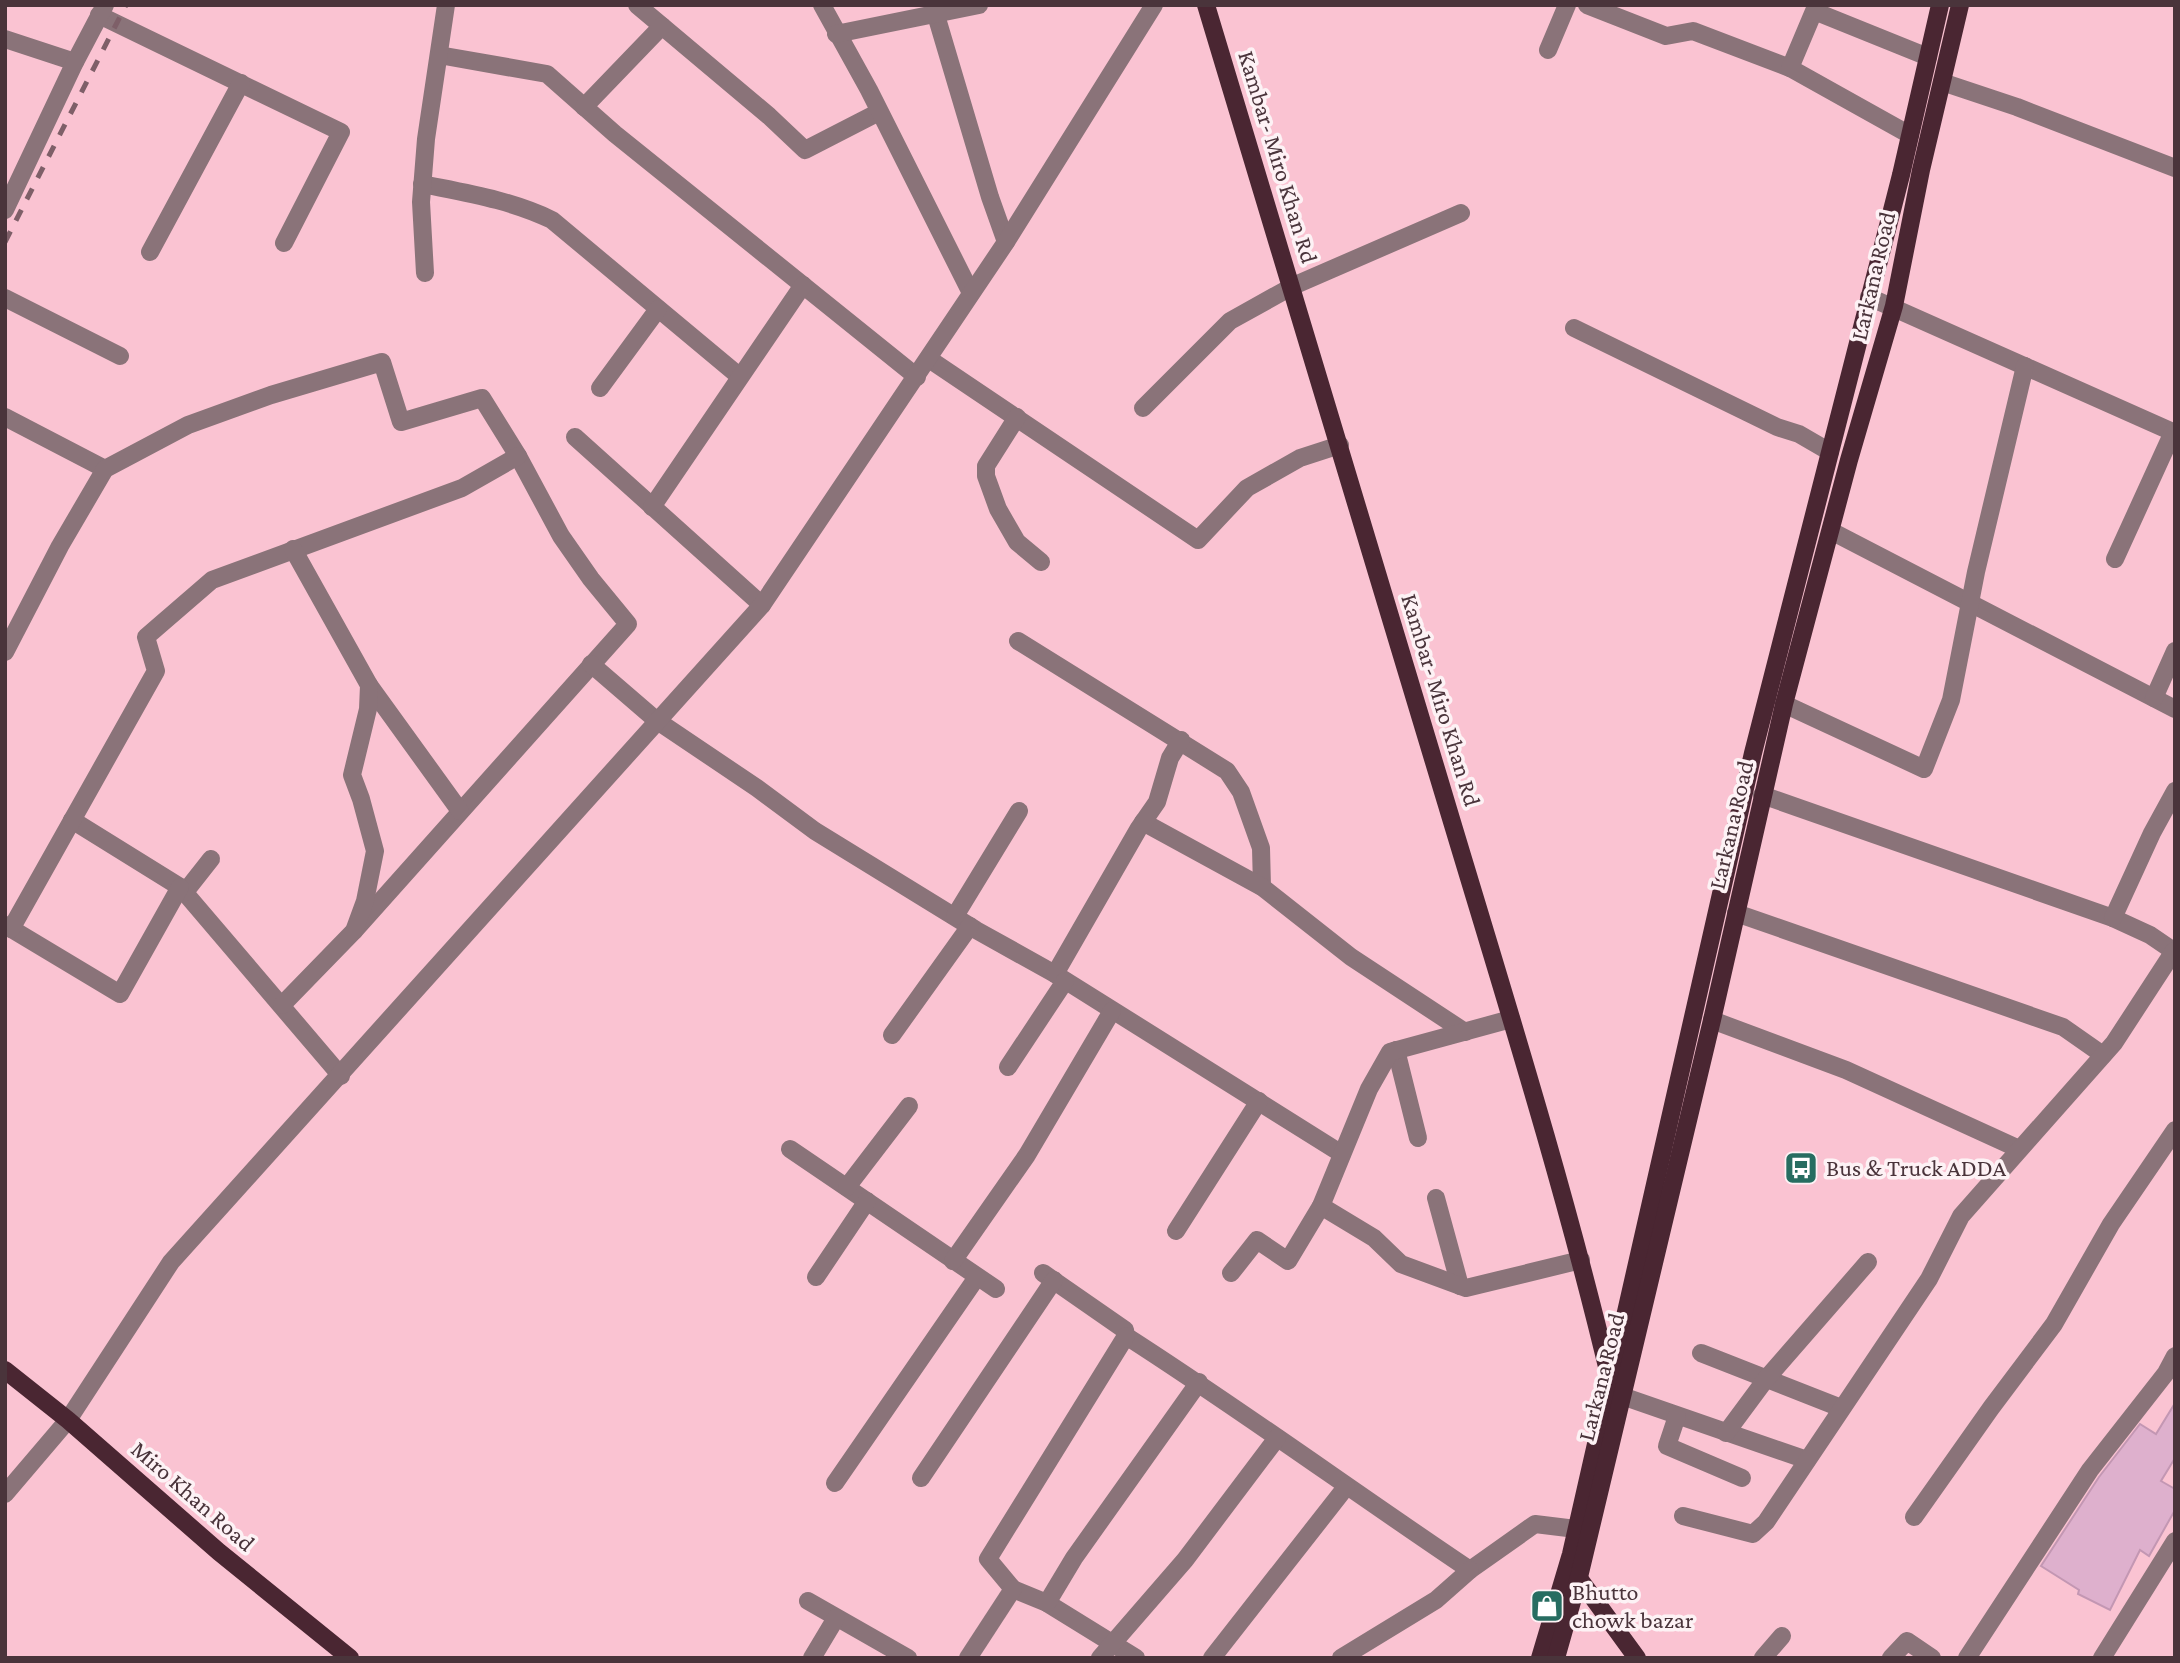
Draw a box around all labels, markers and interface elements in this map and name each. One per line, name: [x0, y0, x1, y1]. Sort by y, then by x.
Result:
street label: Kambar- Miro Khan Rd: [1233, 47, 1324, 267]
street label: Larkana Road: [1845, 209, 1900, 343]
street label: Kambar- Miro Khan Rd: [1396, 590, 1487, 810]
street label: Larkana Road: [1703, 758, 1758, 892]
bus stop icon: Bus & Truck ADDA: [1782, 1149, 1820, 1187]
place label: Bus & Truck ADDA: [1826, 1154, 2007, 1181]
street label: Larkana Road: [1572, 1310, 1630, 1444]
street label: Miro Khan Road: [126, 1435, 261, 1557]
place label: Bhutto chowk bazar: [1572, 1578, 1694, 1633]
shop icon: Bhutto chowk bazar: [1528, 1587, 1566, 1625]

